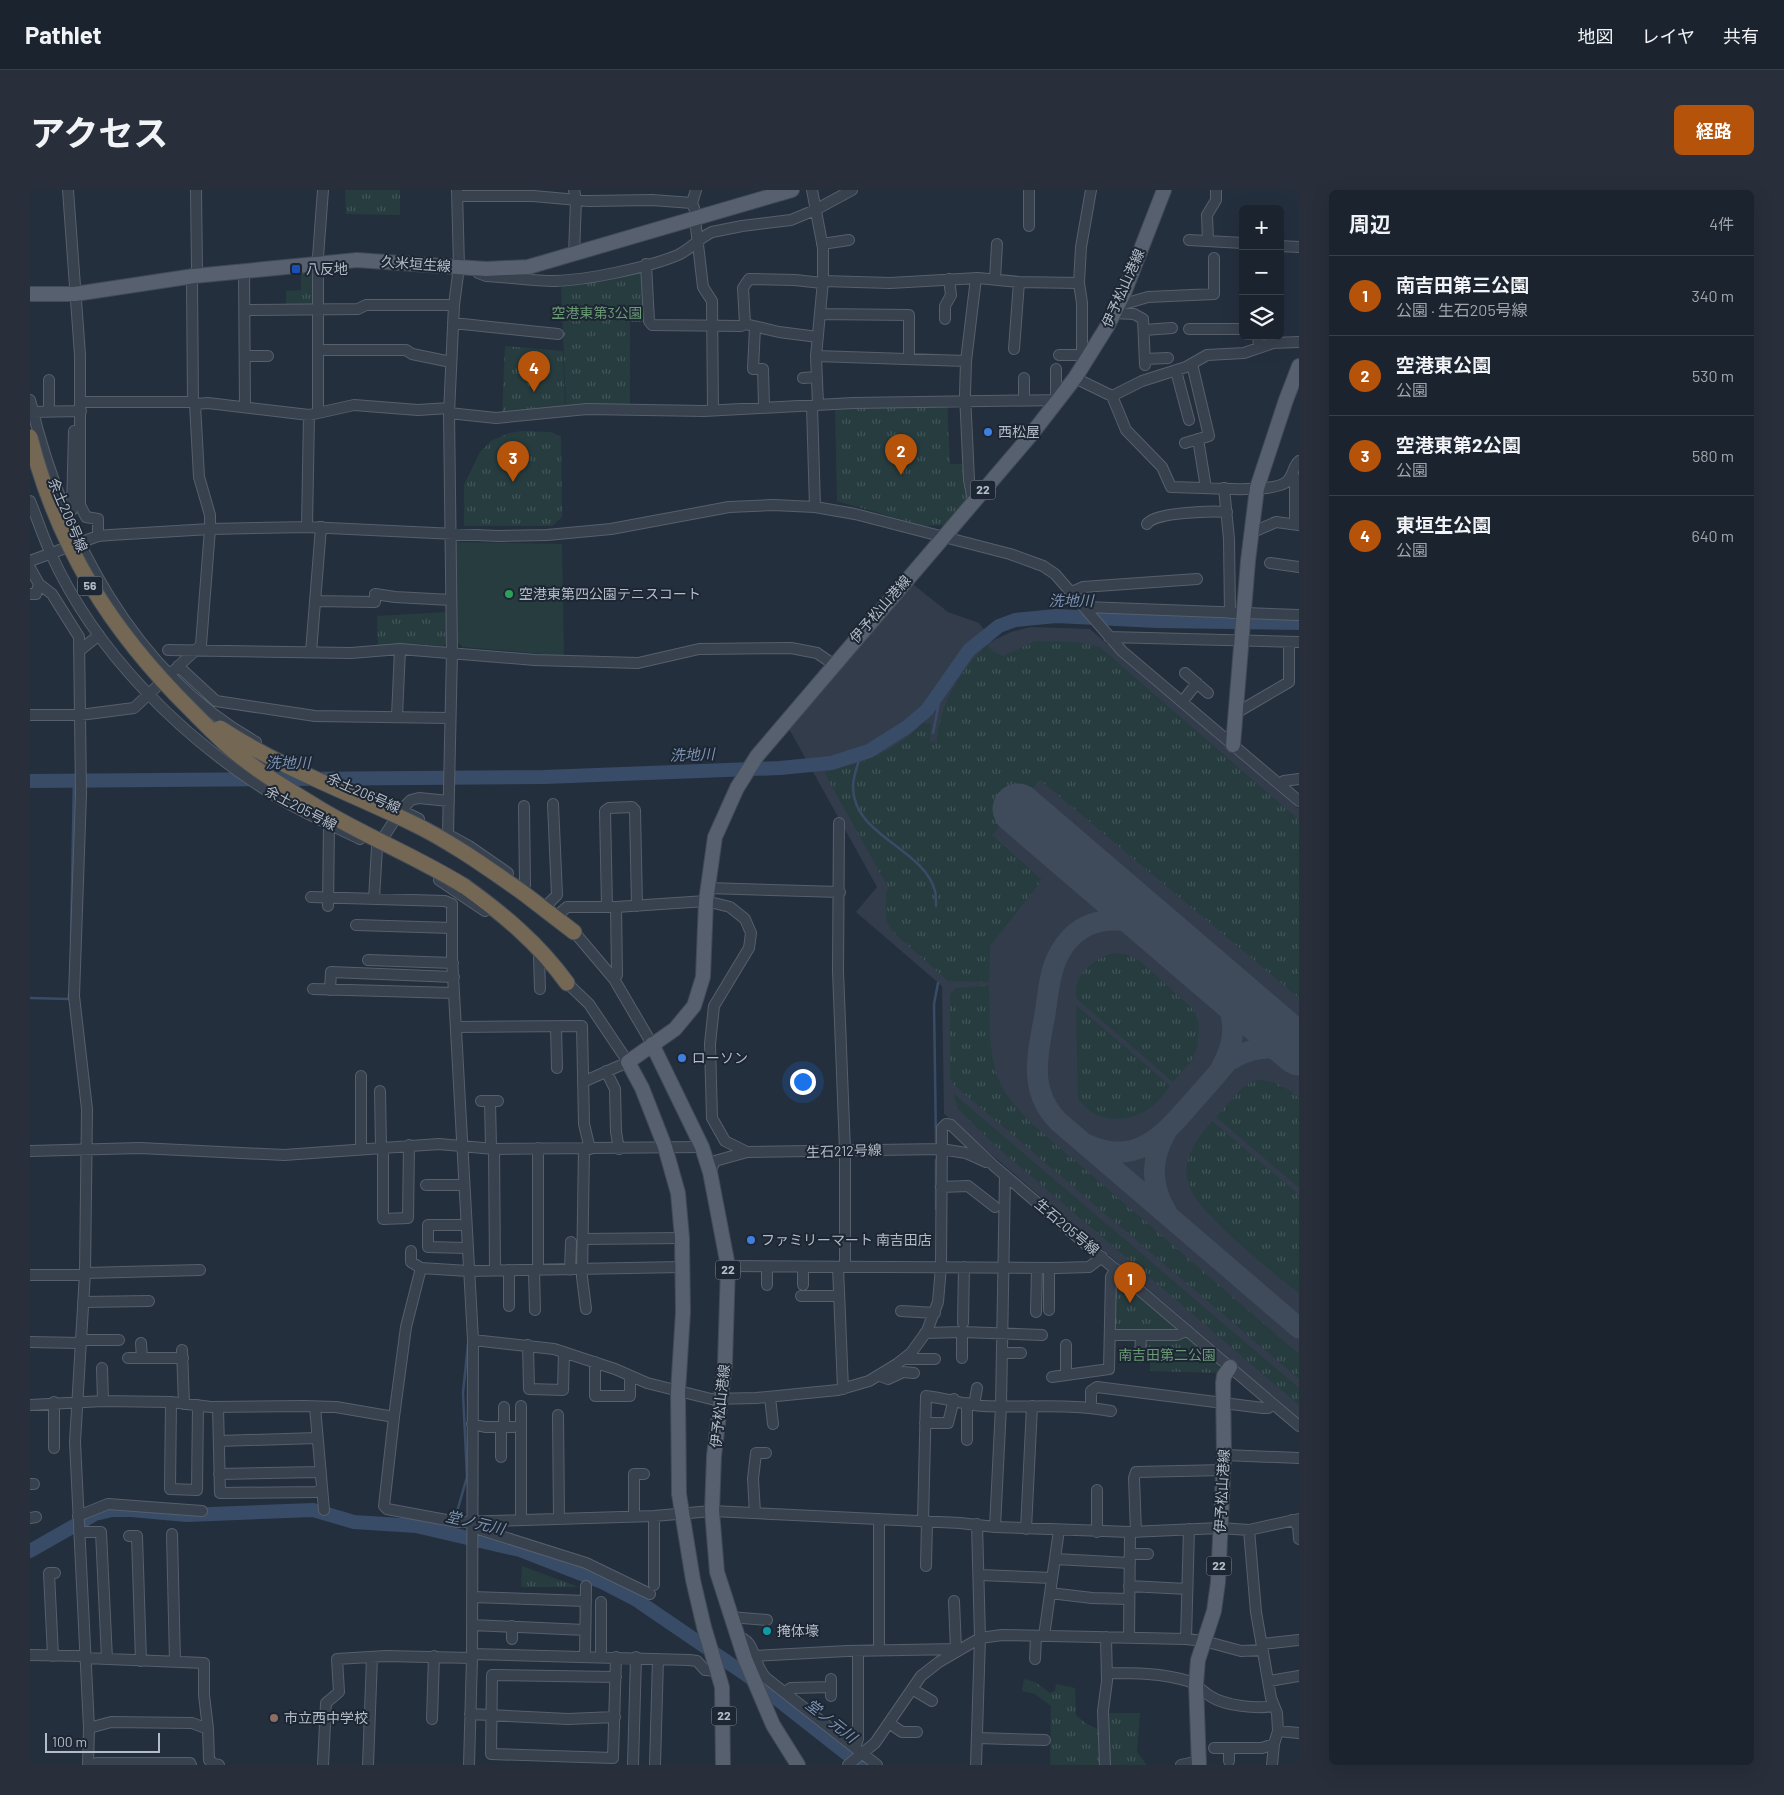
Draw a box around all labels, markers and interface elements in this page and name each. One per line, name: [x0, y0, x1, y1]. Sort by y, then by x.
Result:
text: Pathlet: [25, 20, 102, 49]
text: 地図: [1578, 25, 1614, 47]
text: レイヤ: [1642, 25, 1695, 47]
text: 共有: [1723, 25, 1759, 47]
button: 経路: [1674, 105, 1754, 155]
text: アクセス: [30, 111, 168, 153]
map controls: [1239, 205, 1284, 340]
button: +: [1239, 205, 1284, 250]
text: 周辺: [1349, 211, 1391, 236]
text: 4件: [1709, 214, 1734, 233]
street label: 伊予松山港線: [1098, 246, 1147, 330]
button: −: [1239, 250, 1284, 295]
street label: 久米垣生線: [381, 253, 452, 274]
place label: 八反地: [306, 260, 348, 277]
marker: 八反地: [290, 263, 302, 275]
text: 南吉田第三公園: [1396, 273, 1529, 296]
text: 1: [1362, 286, 1368, 305]
text: 340 m: [1691, 286, 1734, 305]
button: layers: [1239, 295, 1284, 340]
text: 公園 · 生石205号線: [1396, 300, 1528, 319]
park label: 空港東第3公園: [551, 304, 643, 321]
pin: 4: [518, 351, 550, 392]
text: 空港東公園: [1396, 353, 1491, 376]
text: 2: [1361, 366, 1369, 385]
text: 530 m: [1692, 366, 1734, 385]
text: 公園: [1396, 380, 1428, 399]
place label: 西松屋: [998, 423, 1040, 440]
marker: 西松屋: [982, 426, 994, 438]
text: 空港東第2公園: [1396, 433, 1521, 456]
pin: 2: [885, 434, 917, 475]
pin: 3: [497, 441, 529, 482]
text: 3: [1361, 446, 1369, 465]
text: 580 m: [1692, 446, 1734, 465]
text: 公園: [1396, 460, 1428, 479]
street label: 余土206号線: [45, 475, 92, 554]
road number: 22: [970, 480, 996, 500]
text: 東垣生公園: [1396, 513, 1491, 536]
text: 4: [1360, 526, 1370, 545]
text: 640 m: [1691, 526, 1734, 545]
text: 公園: [1396, 540, 1428, 559]
street label: 伊予松山港線: [846, 571, 914, 646]
road number: 56: [78, 576, 102, 596]
place label: 空港東第四公園テニスコート: [519, 585, 701, 602]
marker: 空港東第四公園テニスコート: [503, 588, 515, 600]
water label: 洗地川: [1048, 591, 1095, 609]
water label: 洗地川: [669, 744, 717, 764]
water label: 洗地川: [265, 753, 312, 771]
street label: 余土206号線: [325, 769, 404, 816]
street label: 余土205号線: [263, 782, 340, 834]
place label: ローソン: [692, 1049, 748, 1066]
marker: ローソン: [676, 1052, 688, 1064]
your location: [790, 1069, 816, 1095]
street label: 生石212号線: [806, 1141, 882, 1160]
street label: 生石205号線: [1032, 1195, 1103, 1258]
place label: ファミリーマート 南吉田店: [761, 1231, 932, 1248]
marker: ファミリーマート 南吉田店: [745, 1234, 757, 1246]
road number: 22: [716, 1260, 740, 1280]
pin: 1: [1114, 1262, 1146, 1303]
park label: 南吉田第二公園: [1118, 1346, 1216, 1363]
street label: 伊予松山港線: [707, 1363, 732, 1449]
street label: 伊予松山港線: [1211, 1449, 1232, 1533]
water label: 堂ノ元川: [444, 1507, 508, 1538]
road number: 22: [1206, 1556, 1232, 1575]
place label: 掩体壕: [777, 1622, 819, 1639]
marker: 掩体壕: [761, 1625, 773, 1637]
water label: 堂ノ元川: [802, 1695, 862, 1747]
road number: 22: [712, 1706, 736, 1725]
place label: 市立西中学校: [284, 1709, 368, 1726]
marker: 市立西中学校: [268, 1712, 280, 1724]
scale bar: [45, 1730, 160, 1753]
text: 100 m: [52, 1733, 87, 1750]

